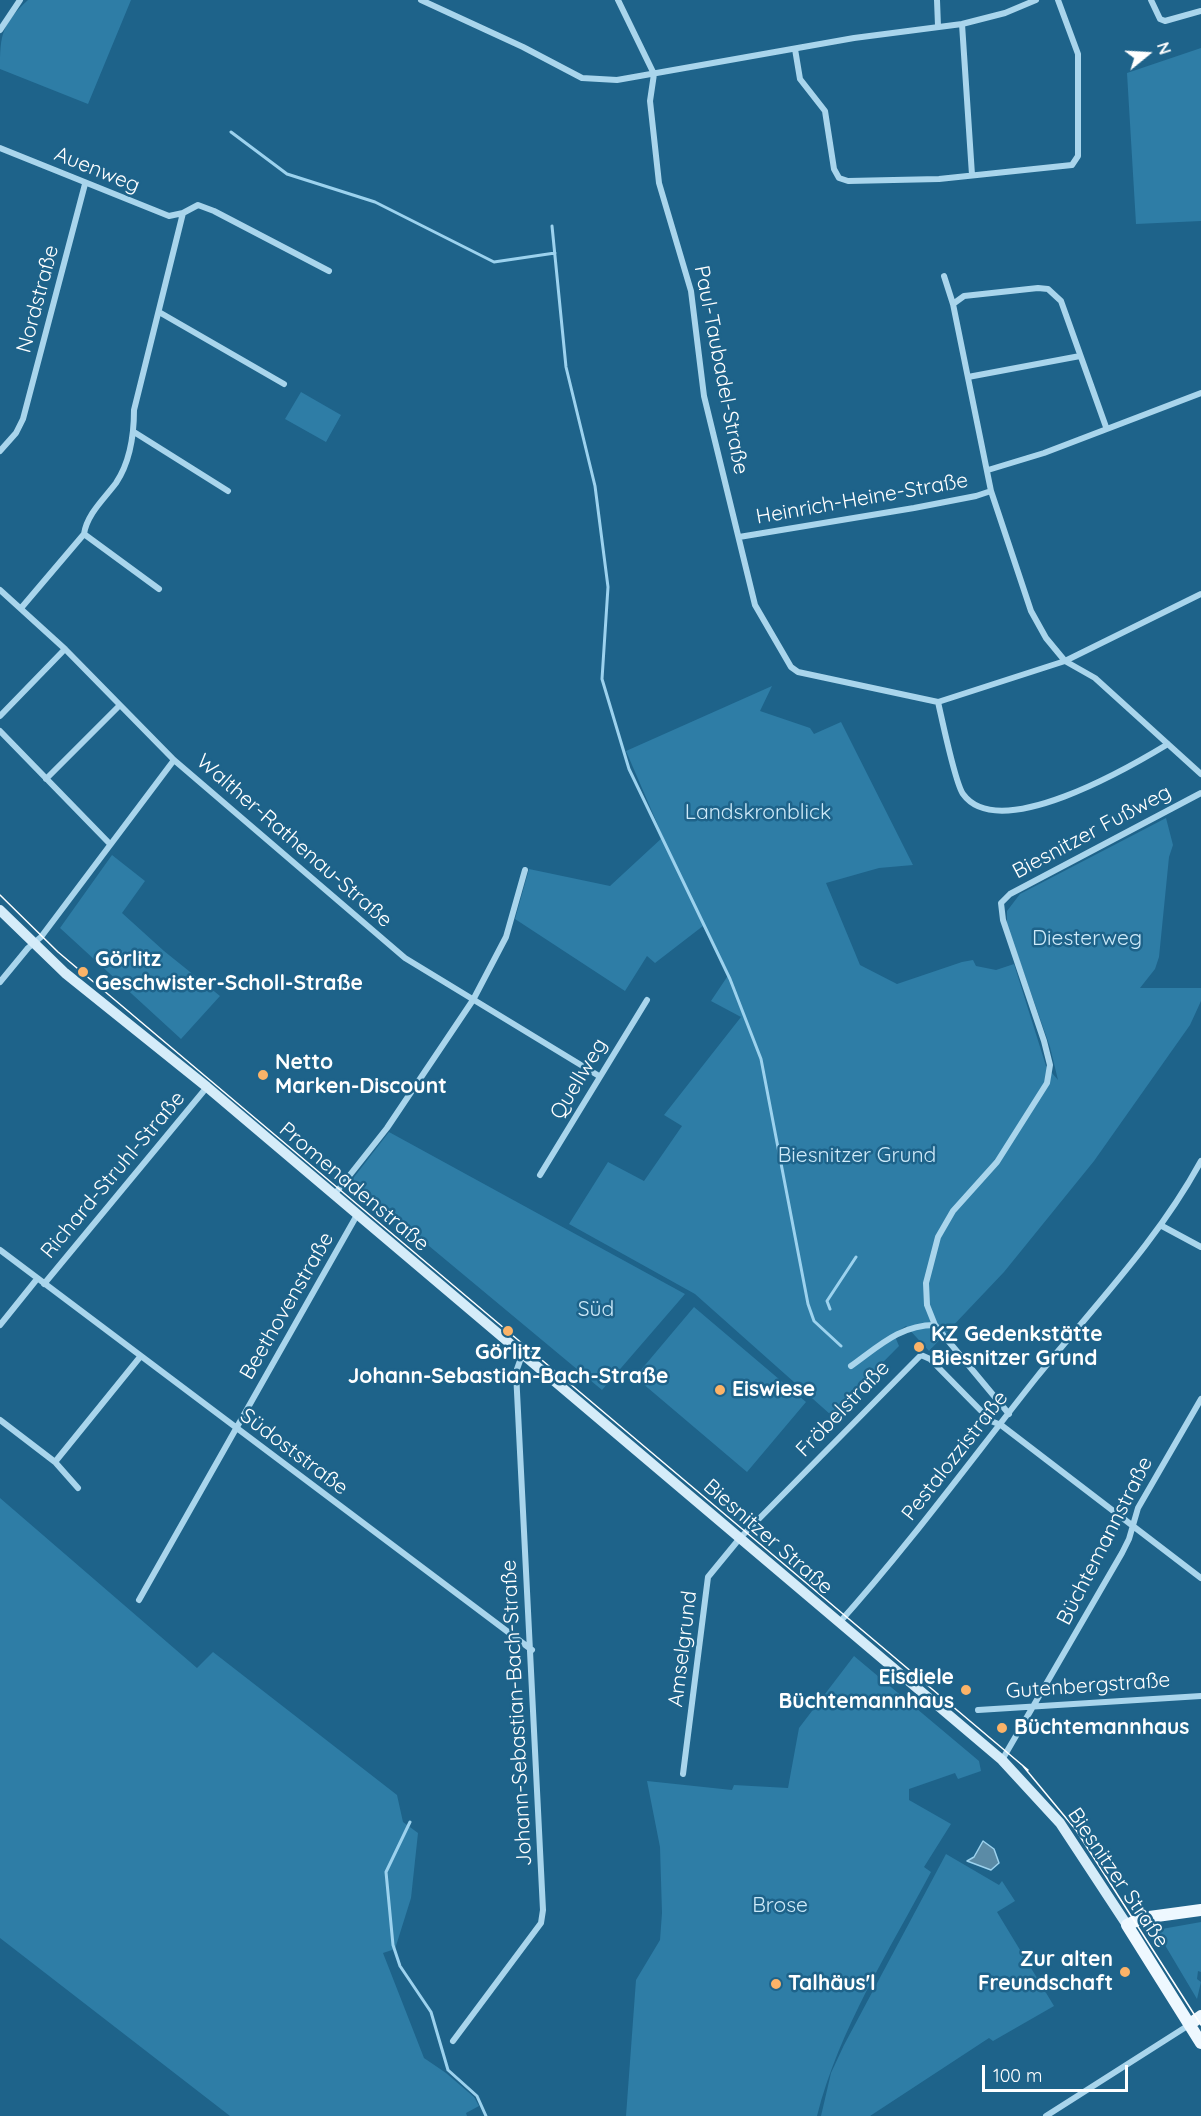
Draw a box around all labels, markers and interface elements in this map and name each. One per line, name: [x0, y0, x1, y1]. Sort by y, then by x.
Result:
north arrow: [1117, 24, 1177, 84]
text: N: [1153, 40, 1175, 57]
street label: Auenweg: [51, 141, 143, 199]
street label: Nordstraße: [12, 242, 64, 356]
street label: Paul-Taubadel-Straße: [688, 264, 754, 476]
street label: Heinrich-Heine-Straße: [754, 468, 970, 530]
street label: Walther-Rathenau-Straße: [191, 749, 397, 933]
street label: Biesnitzer Fußweg: [1008, 780, 1176, 884]
park label: Landskronblick: [685, 800, 831, 826]
park label: Diesterweg: [1032, 926, 1142, 952]
place label: Görlitz Geschwister-Scholl-Straße: [95, 947, 363, 997]
marker: Görlitz Geschwister-Scholl-Straße: [76, 965, 90, 979]
street label: Quellweg: [545, 1034, 613, 1124]
place label: Netto Marken-Discount: [275, 1050, 447, 1100]
marker: Netto Marken-Discount: [256, 1068, 270, 1082]
street label: Richard-Struhl-Straße: [36, 1086, 190, 1264]
street label: Promenadenstraße: [274, 1117, 434, 1257]
park label: Biesnitzer Grund: [778, 1143, 936, 1169]
street label: Beethovenstraße: [235, 1228, 339, 1384]
park label: Süd: [578, 1297, 614, 1323]
place label: KZ Gedenkstätte Biesnitzer Grund: [931, 1322, 1103, 1372]
marker: Görlitz Johann-Sebastian-Bach-Straße: [501, 1324, 515, 1338]
place label: Görlitz Johann-Sebastian-Bach-Straße: [348, 1340, 668, 1390]
marker: KZ Gedenkstätte Biesnitzer Grund: [912, 1340, 926, 1354]
street label: Fröbelstraße: [791, 1356, 895, 1462]
place label: Eiswiese: [732, 1377, 815, 1403]
marker: Eiswiese: [713, 1383, 727, 1397]
street label: Pestalozzistraße: [897, 1386, 1013, 1526]
street label: Südoststraße: [235, 1403, 353, 1501]
street label: Büchtemannstraße: [1052, 1453, 1158, 1629]
street label: Biesnitzer Straße: [698, 1474, 838, 1600]
street label: Johann-Sebastian-Bach-Straße: [496, 1559, 538, 1867]
street label: Amselgrund: [663, 1589, 703, 1709]
place label: Eisdiele Büchtemannhaus: [779, 1665, 954, 1715]
street label: Gutenbergstraße: [1005, 1668, 1171, 1704]
marker: Eisdiele Büchtemannhaus: [959, 1683, 973, 1697]
place label: Büchtemannhaus: [1014, 1715, 1189, 1741]
marker: Büchtemannhaus: [995, 1721, 1009, 1735]
street label: Biesnitzer Straße: [1062, 1803, 1174, 1953]
park label: Brose: [752, 1893, 808, 1919]
place label: Zur alten Freundschaft: [978, 1947, 1113, 1997]
marker: Zur alten Freundschaft: [1118, 1965, 1132, 1979]
place label: Talhäus'l: [788, 1971, 876, 1997]
marker: Talhäus'l: [769, 1977, 783, 1991]
scale bar: [985, 2053, 1130, 2091]
text: 100 m: [993, 2064, 1042, 2087]

